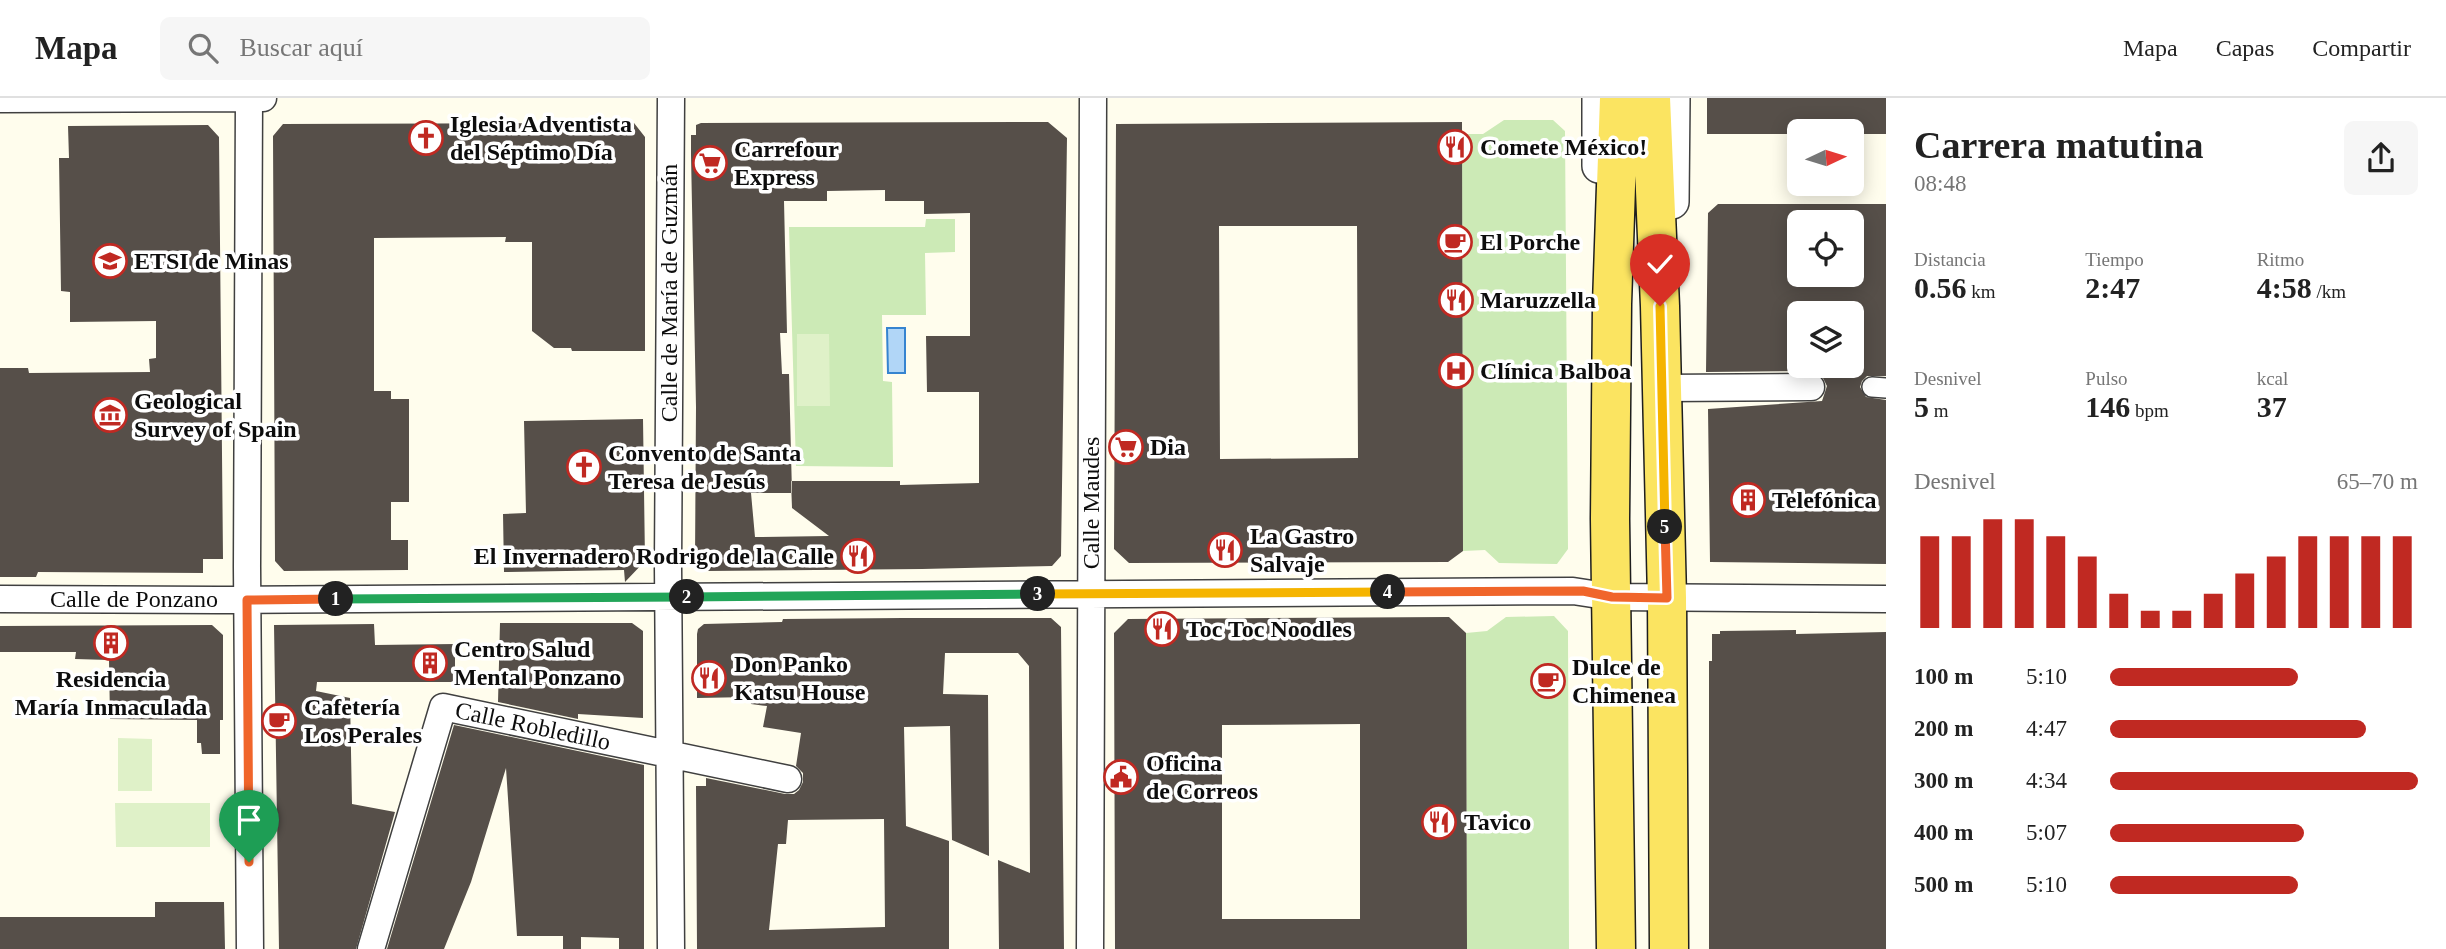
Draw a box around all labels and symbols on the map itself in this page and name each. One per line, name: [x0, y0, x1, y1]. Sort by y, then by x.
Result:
place label: Iglesia Adventista del Séptimo Día: [450, 111, 632, 165]
church icon: Iglesia Adventista del Séptimo Día: [407, 119, 445, 157]
north arrow: [1787, 119, 1864, 196]
restaurant icon: Comete México!: [1436, 128, 1474, 166]
place label: Comete México!: [1480, 134, 1647, 160]
place label: Carrefour Express: [734, 136, 839, 190]
supermarket icon: Carrefour Express: [691, 144, 729, 182]
street label: Calle de María de Guzmán: [656, 164, 682, 422]
cafe icon: El Porche: [1436, 223, 1474, 261]
place label: El Porche: [1480, 229, 1581, 255]
pin: [1630, 234, 1690, 306]
school or university icon: ETSI de Minas: [91, 242, 129, 280]
place label: ETSI de Minas: [134, 248, 289, 274]
restaurant icon: Maruzzella: [1437, 281, 1475, 319]
place label: Maruzzella: [1480, 287, 1596, 313]
hospital icon: Clínica Balboa: [1437, 352, 1475, 390]
place label: Clínica Balboa: [1480, 358, 1631, 384]
place label: Geological Survey of Spain: [134, 388, 297, 442]
museum icon: Geological Survey of Spain: [91, 396, 129, 434]
supermarket icon: Dia: [1107, 428, 1145, 466]
place label: Dia: [1150, 434, 1186, 460]
street label: Calle Maudes: [1078, 437, 1104, 569]
place label: Convento de Santa Teresa de Jesús: [608, 440, 801, 494]
church icon: Convento de Santa Teresa de Jesús: [565, 448, 603, 486]
building icon: Telefónica: [1729, 481, 1767, 519]
place label: Telefónica: [1772, 487, 1876, 513]
pin: 5: [1648, 510, 1682, 544]
place label: La Gastro Salvaje: [1250, 523, 1354, 577]
restaurant icon: La Gastro Salvaje: [1206, 531, 1244, 569]
restaurant icon: El Invernadero Rodrigo de la Calle: [839, 537, 877, 575]
place label: El Invernadero Rodrigo de la Calle: [474, 543, 834, 569]
pin: 4: [1370, 574, 1406, 610]
pin: 3: [1020, 576, 1056, 612]
pin: 2: [670, 580, 704, 614]
pin: 1: [318, 582, 354, 616]
street label: Calle de Ponzano: [50, 586, 218, 612]
restaurant icon: Toc Toc Noodles: [1143, 610, 1181, 648]
place label: Toc Toc Noodles: [1186, 616, 1352, 642]
building icon: Residencia María Inmaculada: [92, 624, 130, 662]
place label: Centro Salud Mental Ponzano: [454, 636, 621, 690]
building icon: Centro Salud Mental Ponzano: [411, 644, 449, 682]
place label: Don Panko Katsu House: [734, 651, 866, 705]
place label: Dulce de Chimenea: [1572, 654, 1676, 708]
restaurant icon: Don Panko Katsu House: [690, 659, 728, 697]
cafe icon: Dulce de Chimenea: [1529, 662, 1567, 700]
place label: Residencia María Inmaculada: [15, 666, 207, 720]
place label: Cafetería Los Perales: [304, 694, 422, 748]
street label: Calle Robledillo: [453, 697, 613, 755]
cafe icon: Cafetería Los Perales: [260, 702, 298, 740]
place label: Oficina de Correos: [1146, 750, 1258, 804]
public building icon: Oficina de Correos: [1102, 758, 1140, 796]
pin: [219, 790, 279, 862]
restaurant icon: Tavico: [1420, 803, 1458, 841]
place label: Tavico: [1464, 809, 1531, 835]

